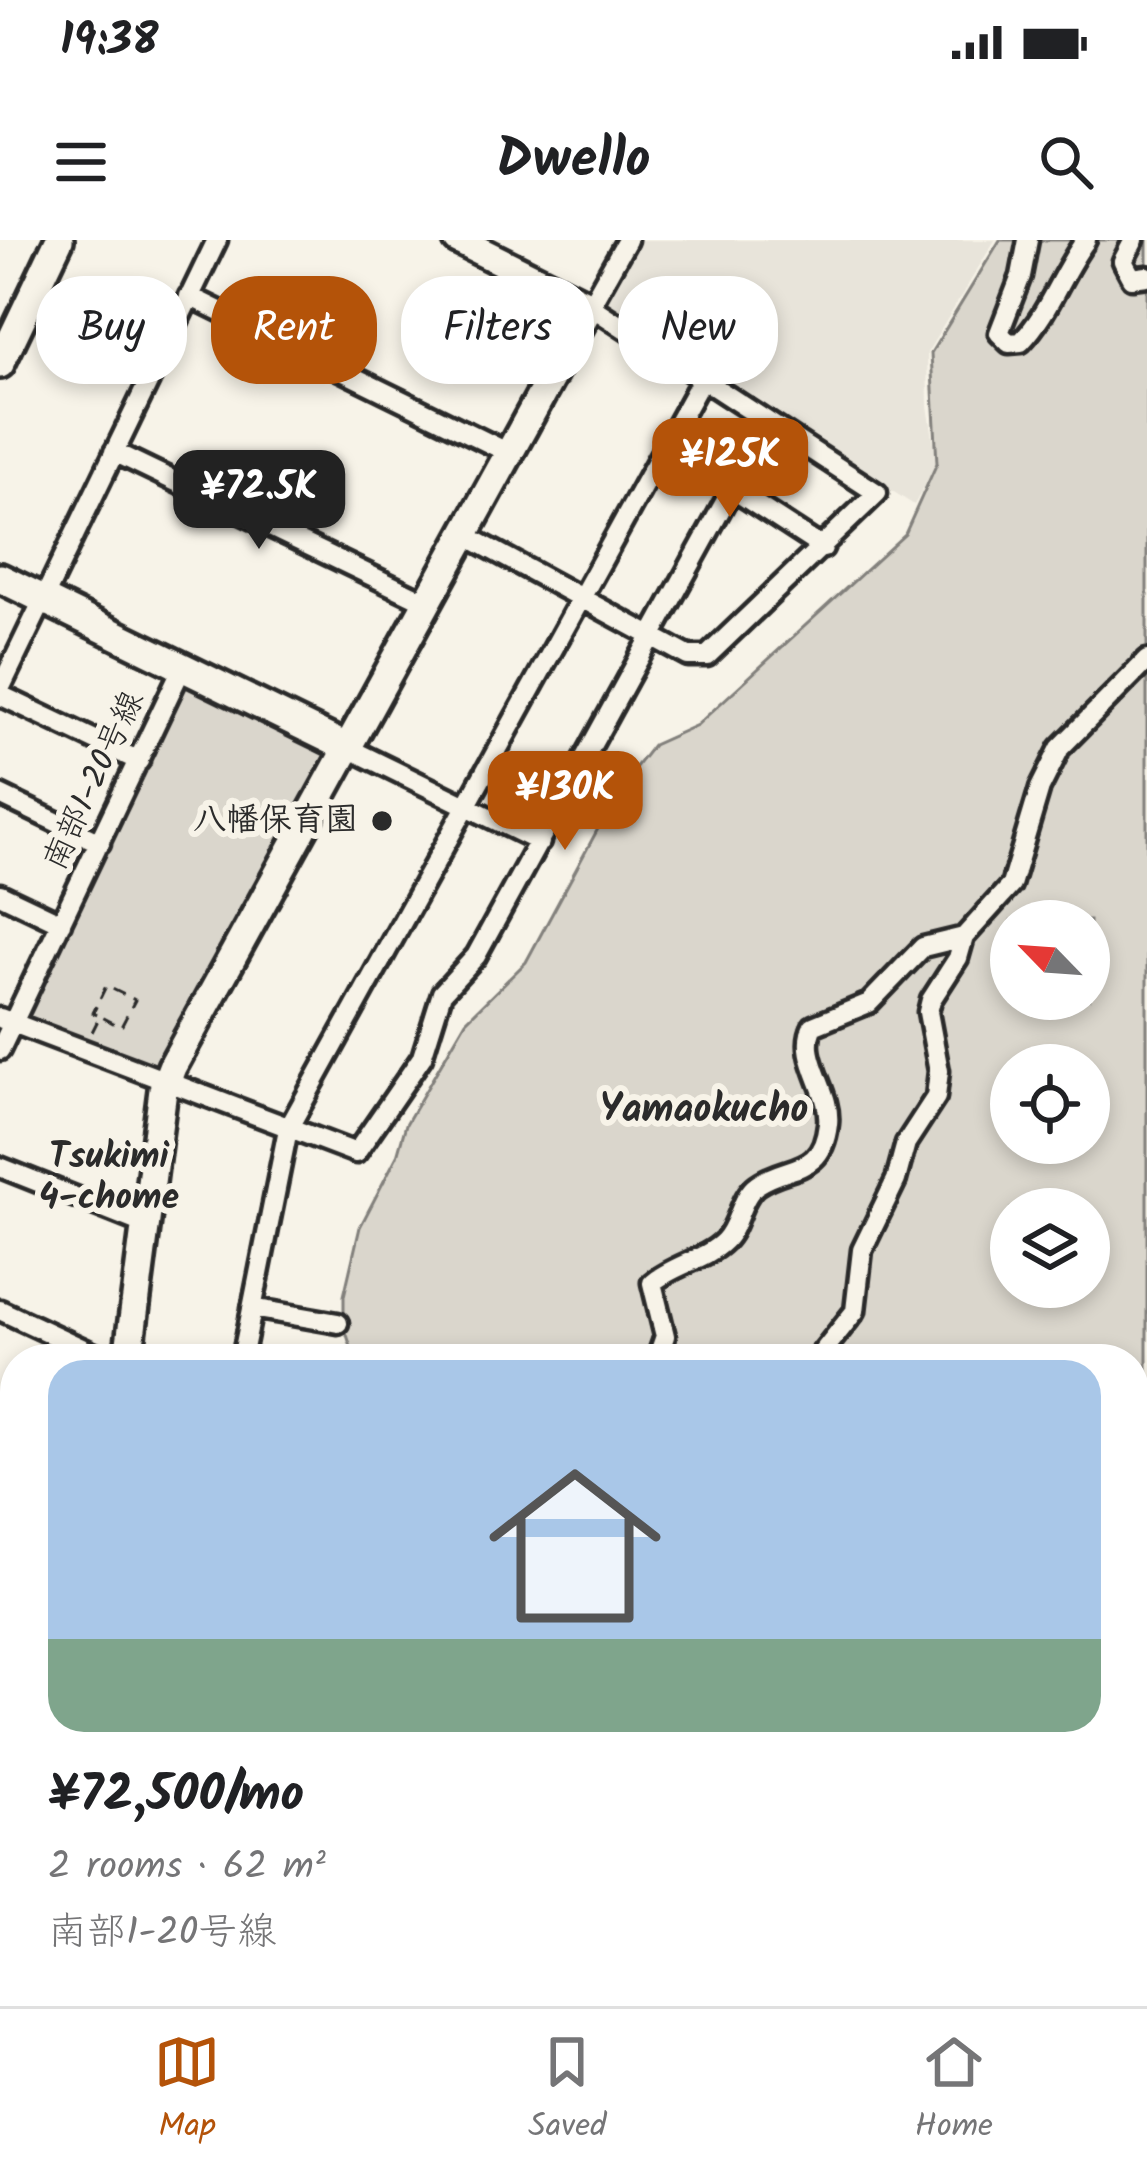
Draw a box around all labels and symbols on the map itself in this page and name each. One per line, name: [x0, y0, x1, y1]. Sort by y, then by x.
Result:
pin: ¥125K: [646, 418, 814, 520]
pin: ¥72.5K: [161, 450, 357, 552]
street label: 南部1-20号線: [30, 682, 160, 880]
pin: ¥130K: [481, 751, 649, 853]
place label: 八幡保育園: [193, 795, 358, 848]
marker: 八幡保育園: [369, 808, 395, 834]
north arrow: [990, 900, 1110, 1020]
district label: Yamaokucho: [600, 1080, 808, 1142]
district label: Tsukimi 4-chome: [39, 1129, 179, 1227]

